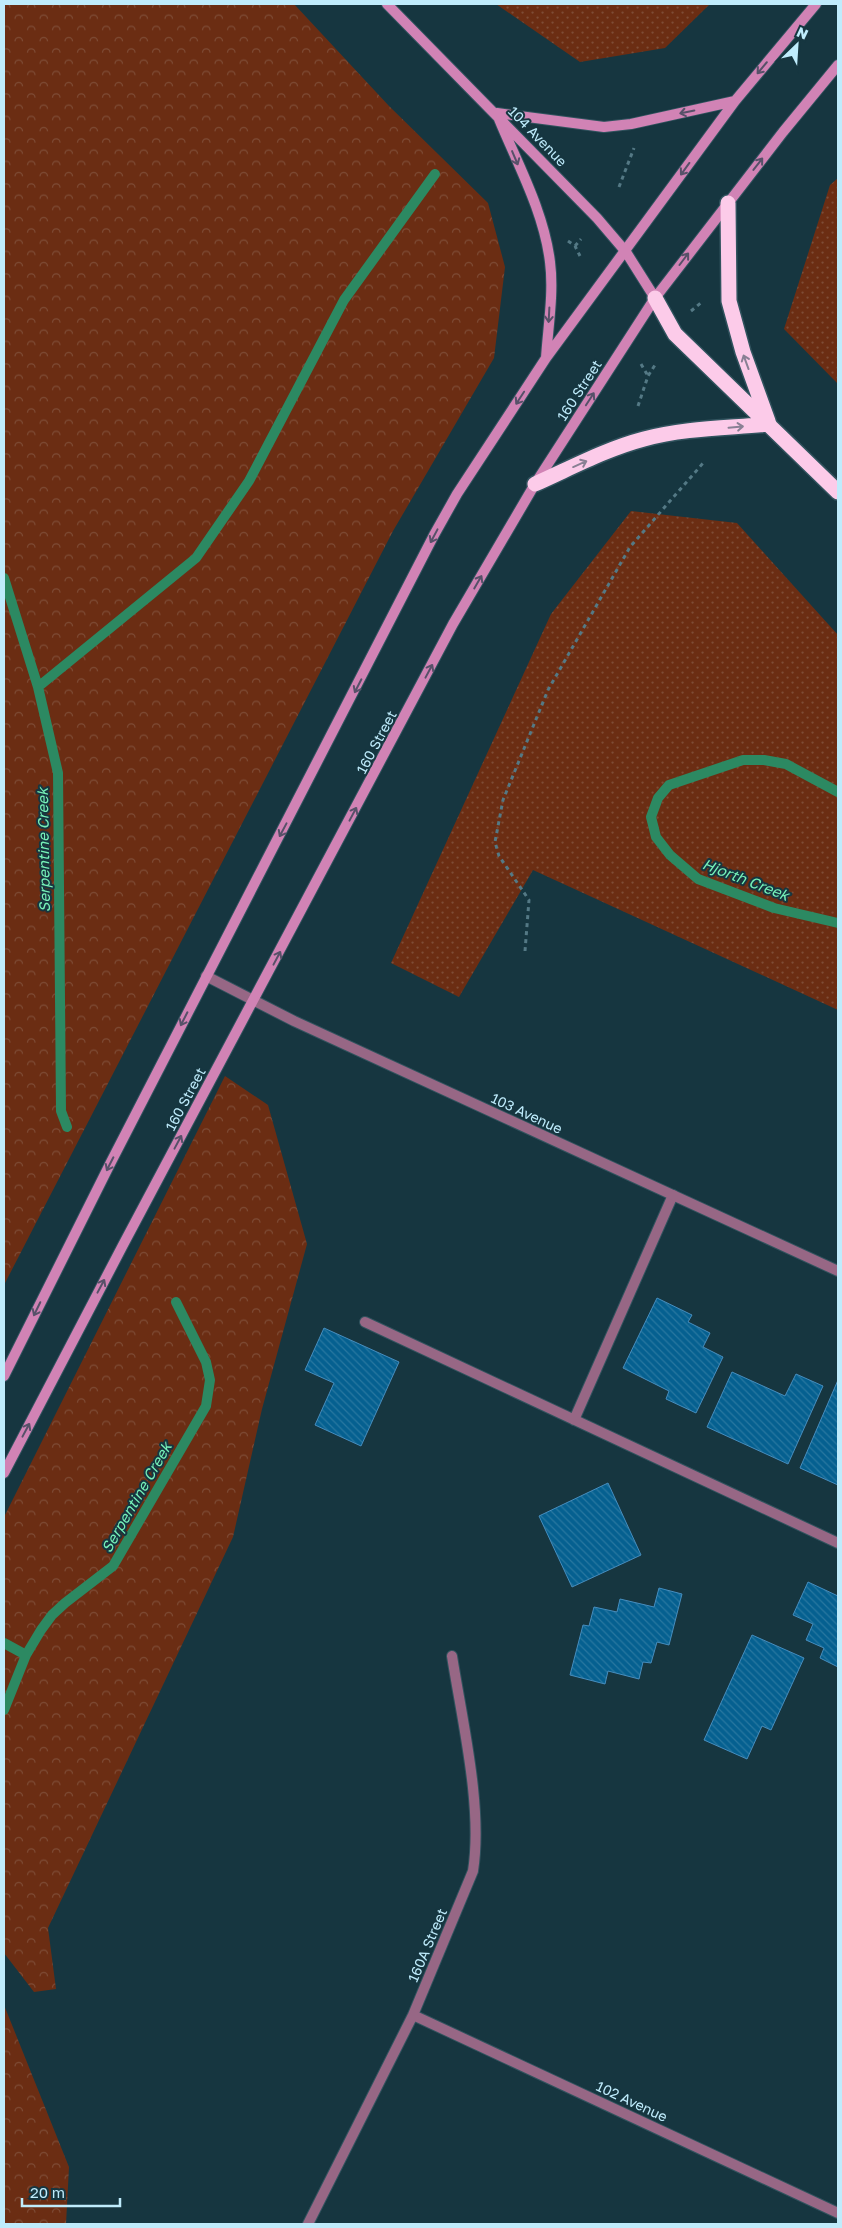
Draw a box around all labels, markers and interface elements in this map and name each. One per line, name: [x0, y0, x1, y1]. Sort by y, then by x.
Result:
north arrow: [772, 20, 822, 70]
text: N: [794, 23, 811, 43]
one-way arrow: [757, 61, 768, 74]
street label: 104 Avenue: [505, 102, 571, 170]
one-way arrow: [679, 107, 695, 117]
one-way arrow: [512, 151, 521, 166]
one-way arrow: [753, 157, 763, 171]
one-way arrow: [680, 162, 690, 176]
one-way arrow: [679, 253, 690, 266]
one-way arrow: [544, 307, 553, 323]
one-way arrow: [741, 355, 750, 370]
street label: 160 Street: [553, 356, 605, 424]
one-way arrow: [514, 391, 524, 405]
one-way arrow: [584, 392, 595, 406]
one-way arrow: [728, 422, 744, 432]
one-way arrow: [572, 459, 587, 469]
one-way arrow: [429, 529, 439, 544]
one-way arrow: [473, 575, 483, 590]
one-way arrow: [424, 663, 434, 678]
one-way arrow: [353, 678, 363, 693]
street label: 160 Street: [352, 708, 400, 776]
water label: Serpentine Creek: [33, 786, 53, 912]
one-way arrow: [348, 807, 358, 822]
one-way arrow: [277, 822, 287, 836]
water label: Hjorth Creek: [700, 854, 793, 905]
one-way arrow: [272, 951, 282, 966]
one-way arrow: [179, 1011, 188, 1026]
street label: 160 Street: [161, 1065, 209, 1133]
street label: 103 Avenue: [489, 1089, 565, 1137]
one-way arrow: [173, 1135, 183, 1150]
one-way arrow: [105, 1156, 115, 1171]
one-way arrow: [96, 1278, 106, 1293]
one-way arrow: [32, 1301, 41, 1316]
one-way arrow: [21, 1422, 31, 1437]
water label: Serpentine Creek: [97, 1437, 176, 1555]
street label: 160A Street: [404, 1906, 450, 1984]
street label: 102 Avenue: [594, 2077, 670, 2125]
scale bar: [22, 2176, 120, 2208]
text: 20 m: [30, 2183, 65, 2201]

